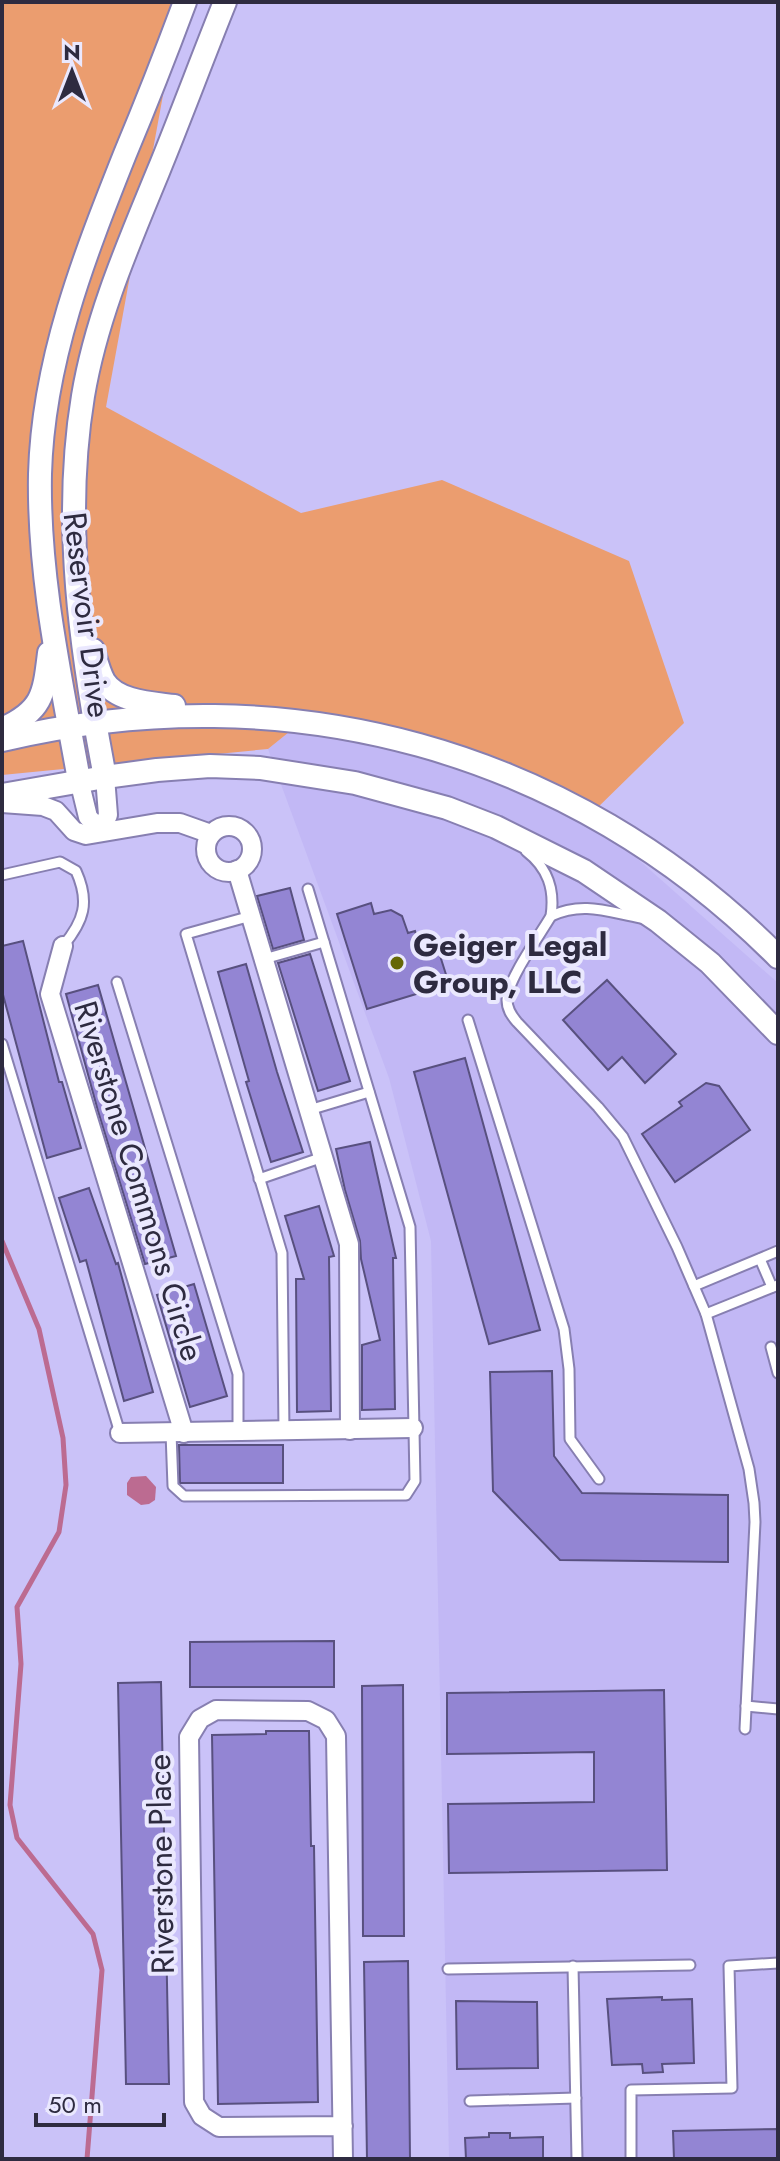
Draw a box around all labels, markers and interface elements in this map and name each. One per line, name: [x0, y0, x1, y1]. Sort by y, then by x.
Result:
north arrow: [32, 32, 112, 112]
text: N: [63, 36, 81, 68]
street label: Reservoir Drive: [52, 510, 122, 720]
place label: Geiger Legal Group, LLC: [413, 922, 607, 1005]
marker: Geiger Legal Group, LLC: [388, 954, 406, 972]
street label: Riverstone Commons Circle: [62, 995, 216, 1367]
street label: Riverstone Place: [136, 1753, 186, 1975]
scale bar: [36, 2077, 164, 2127]
text: 50 m: [48, 2087, 102, 2122]

